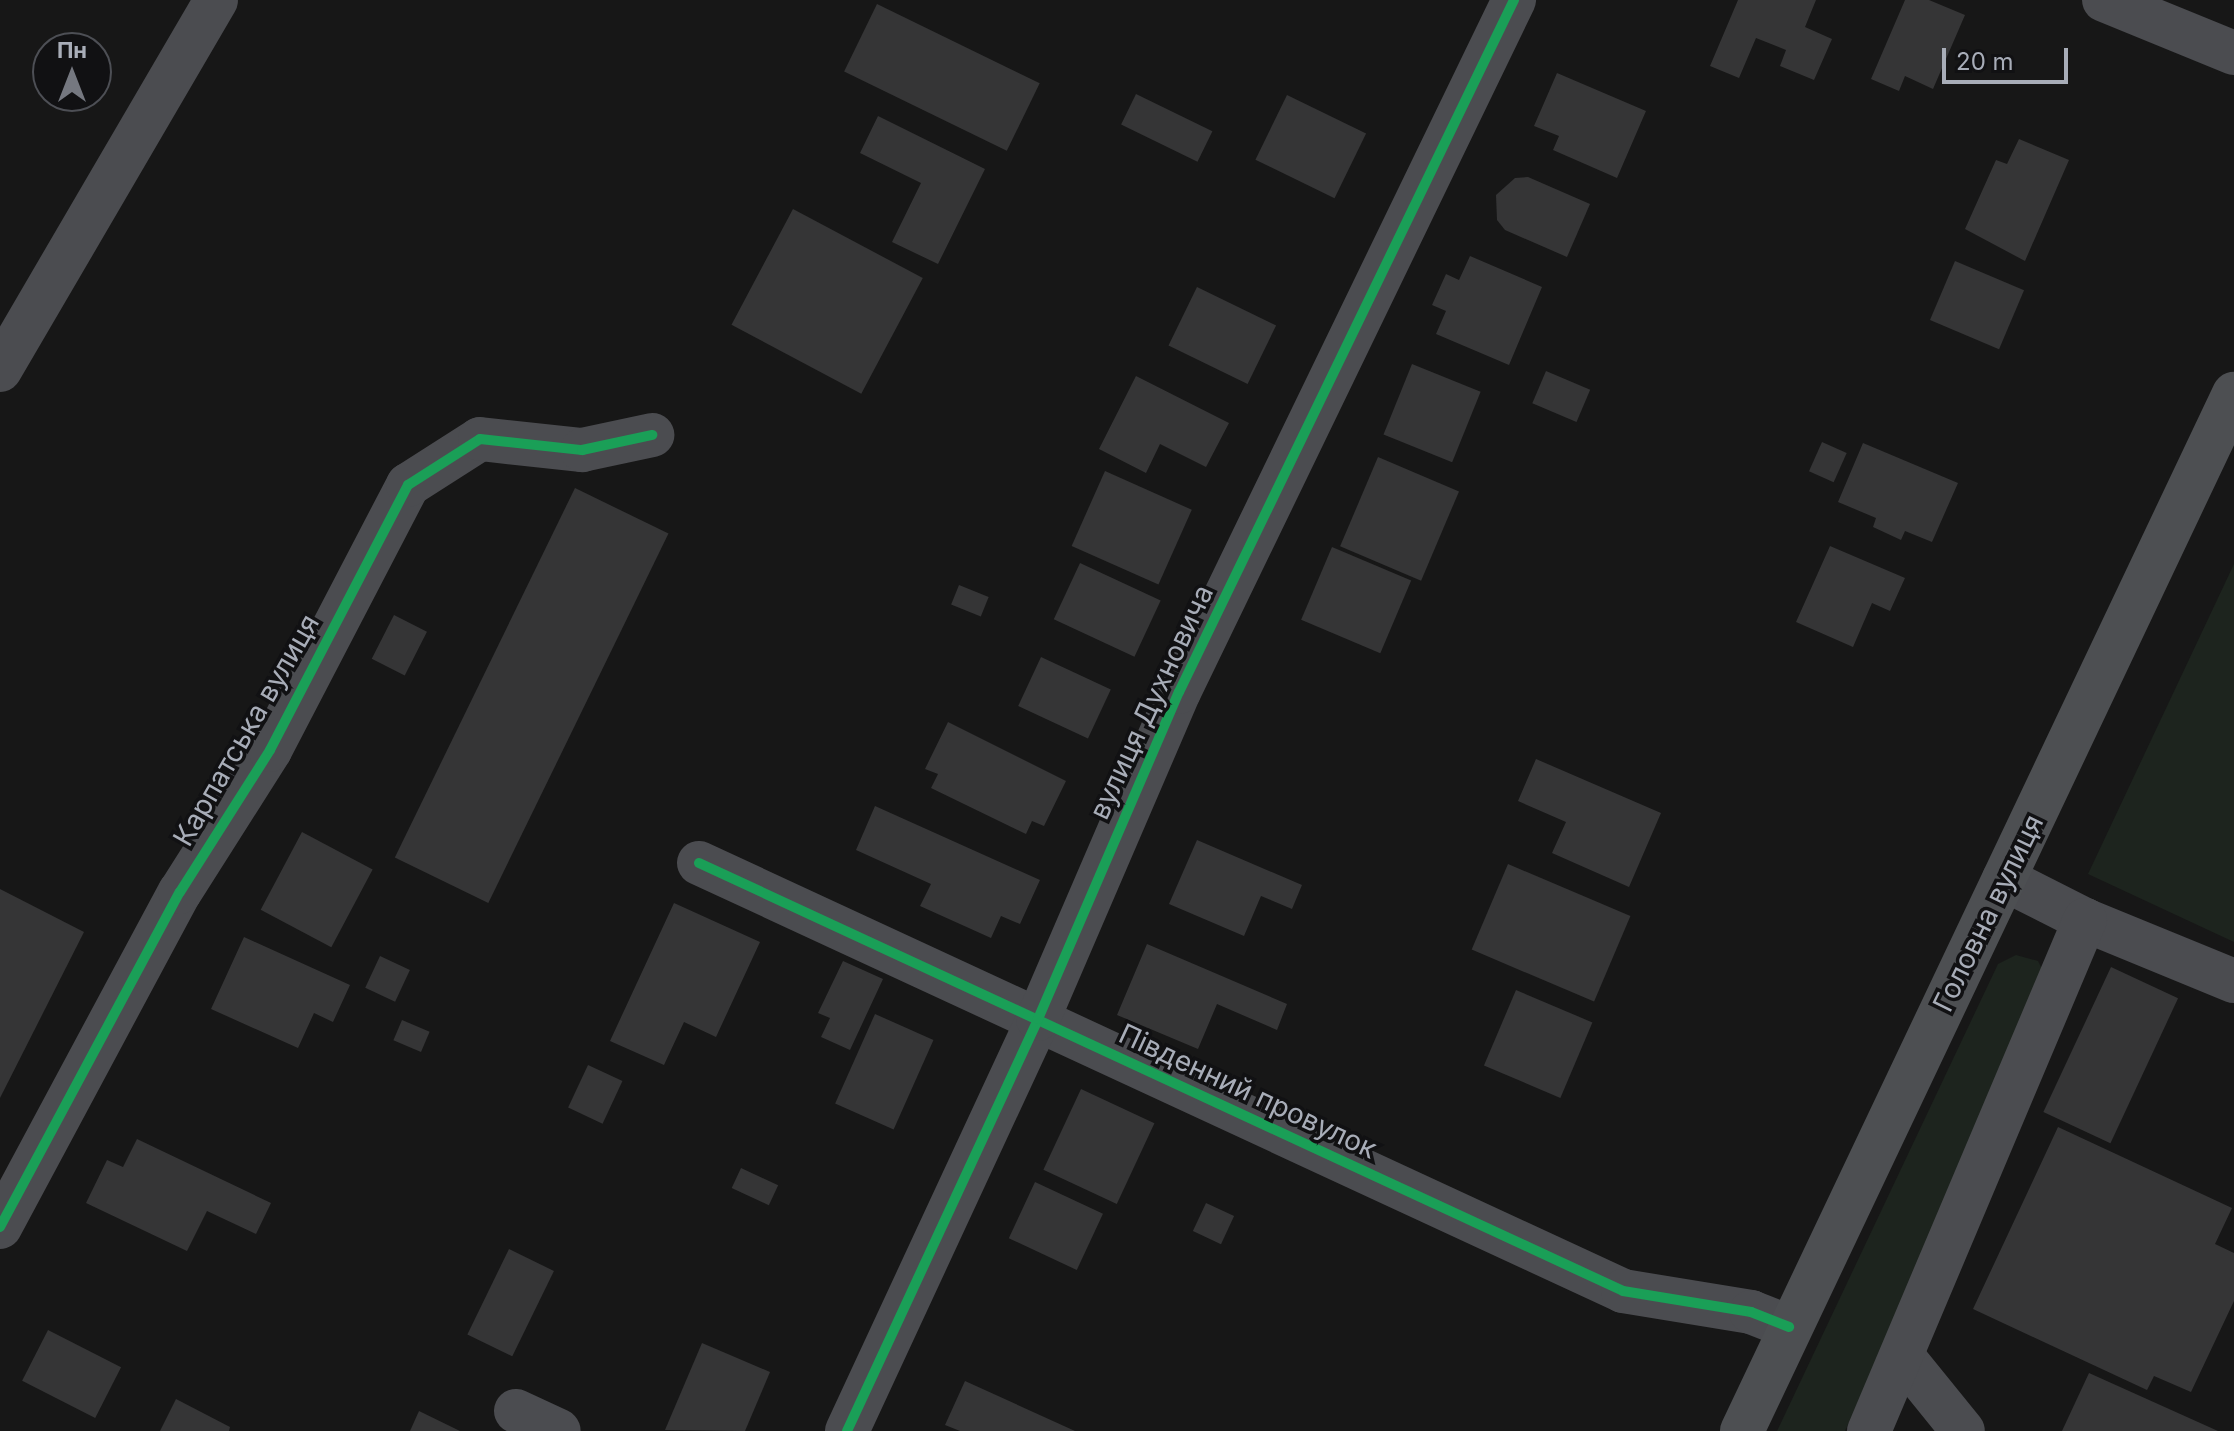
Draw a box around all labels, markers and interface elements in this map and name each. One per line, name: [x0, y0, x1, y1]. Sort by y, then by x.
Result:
north arrow: [32, 32, 112, 112]
scale bar: [1946, 32, 2072, 82]
text: Пн: [57, 37, 87, 63]
text: 20 m: [1956, 47, 2014, 76]
street label: вулиця Духновича: [1082, 580, 1220, 824]
street label: Карпатська вулиця: [166, 608, 326, 852]
street label: Головна вулиця: [1926, 809, 2050, 1017]
street label: Південний провулок: [1114, 1017, 1382, 1165]

